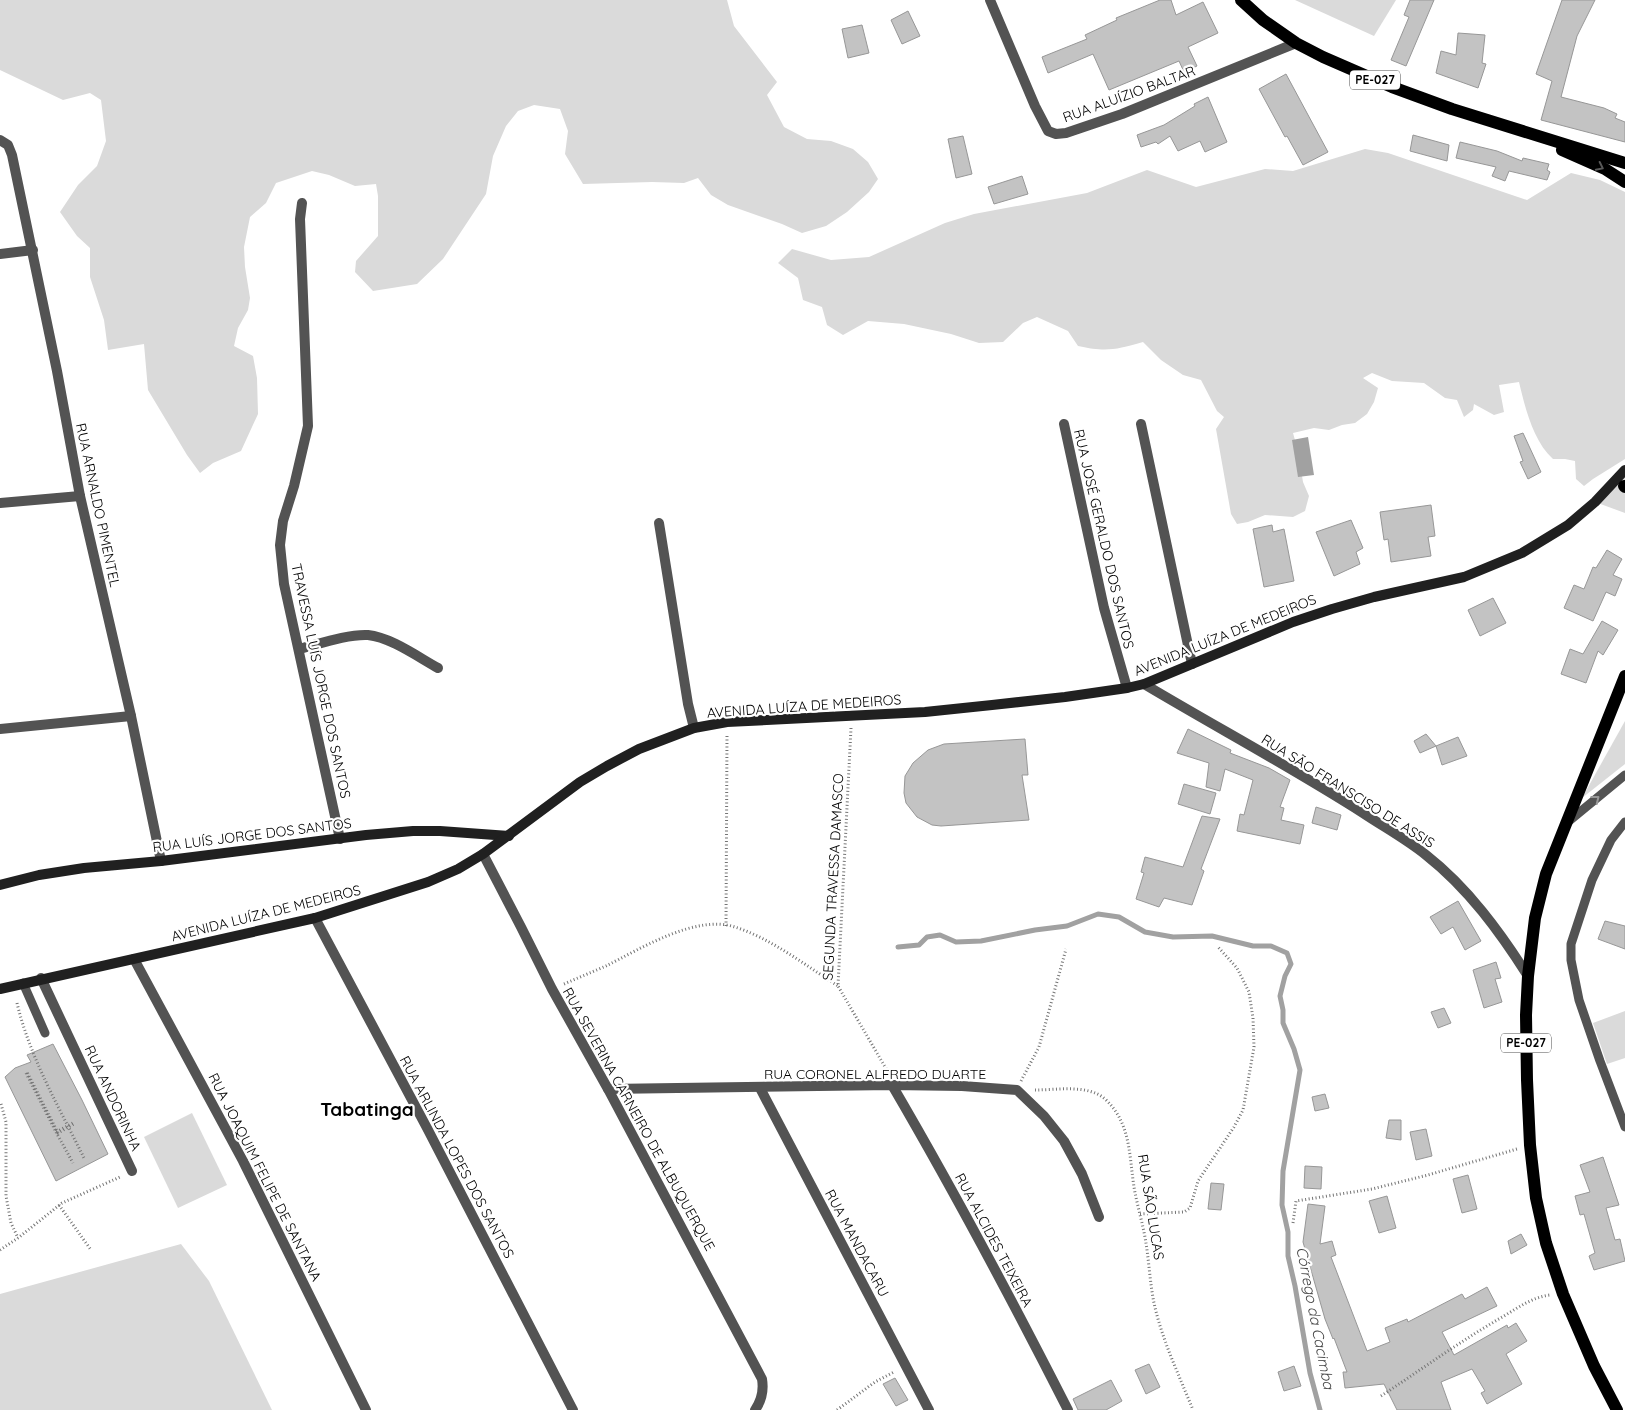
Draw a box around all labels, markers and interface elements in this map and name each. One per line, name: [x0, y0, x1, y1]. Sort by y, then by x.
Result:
street label: RUA ALUÍZIO BALTAR: [1060, 62, 1198, 126]
road number: PE-027: [1350, 70, 1400, 90]
one-way arrow: [1595, 161, 1604, 171]
street label: RUA ARNALDO PIMENTEL: [72, 421, 124, 589]
street label: RUA JOSÉ GERALDO DOS SANTOS: [1070, 427, 1138, 651]
street label: TRAVESSA LUÍS JORGE DOS SANTOS: [287, 562, 355, 800]
street label: AVENIDA LUÍZA DE MEDEIROS: [1131, 590, 1319, 680]
street label: AVENIDA LUÍZA DE MEDEIROS: [706, 690, 902, 722]
street label: RUA SÃO FRANSCISO DE ASSIS: [1258, 730, 1438, 852]
street label: SEGUNDA TRAVESSA DAMASCO: [819, 773, 847, 981]
one-way arrow: [1590, 796, 1599, 804]
street label: RUA LUÍS JORGE DOS SANTOS: [152, 814, 353, 856]
street label: AVENIDA LUÍZA DE MEDEIROS: [169, 881, 363, 945]
street label: RUA SEVERINA CARNEIRO DE ALBUQUERQUE: [559, 984, 719, 1254]
road number: PE-027: [1501, 1034, 1551, 1052]
street label: RUA ANDORINHA: [81, 1042, 145, 1154]
street label: RUA ARLINDA LOPES DOS SANTOS: [396, 1053, 518, 1261]
street label: RUA CORONEL ALFREDO DUARTE: [764, 1065, 986, 1083]
street label: RUA JOAQUIM FELIPE DE SANTANA: [204, 1070, 326, 1284]
district label: Tabatinga: [320, 1097, 414, 1121]
street label: RUA SÃO LUCAS: [1134, 1153, 1168, 1261]
street label: RUA ALCIDES TEIXEIRA: [951, 1170, 1037, 1310]
street label: RUA MANDACARU: [821, 1186, 893, 1300]
water label: Córrego da Cacimba: [1292, 1245, 1339, 1392]

